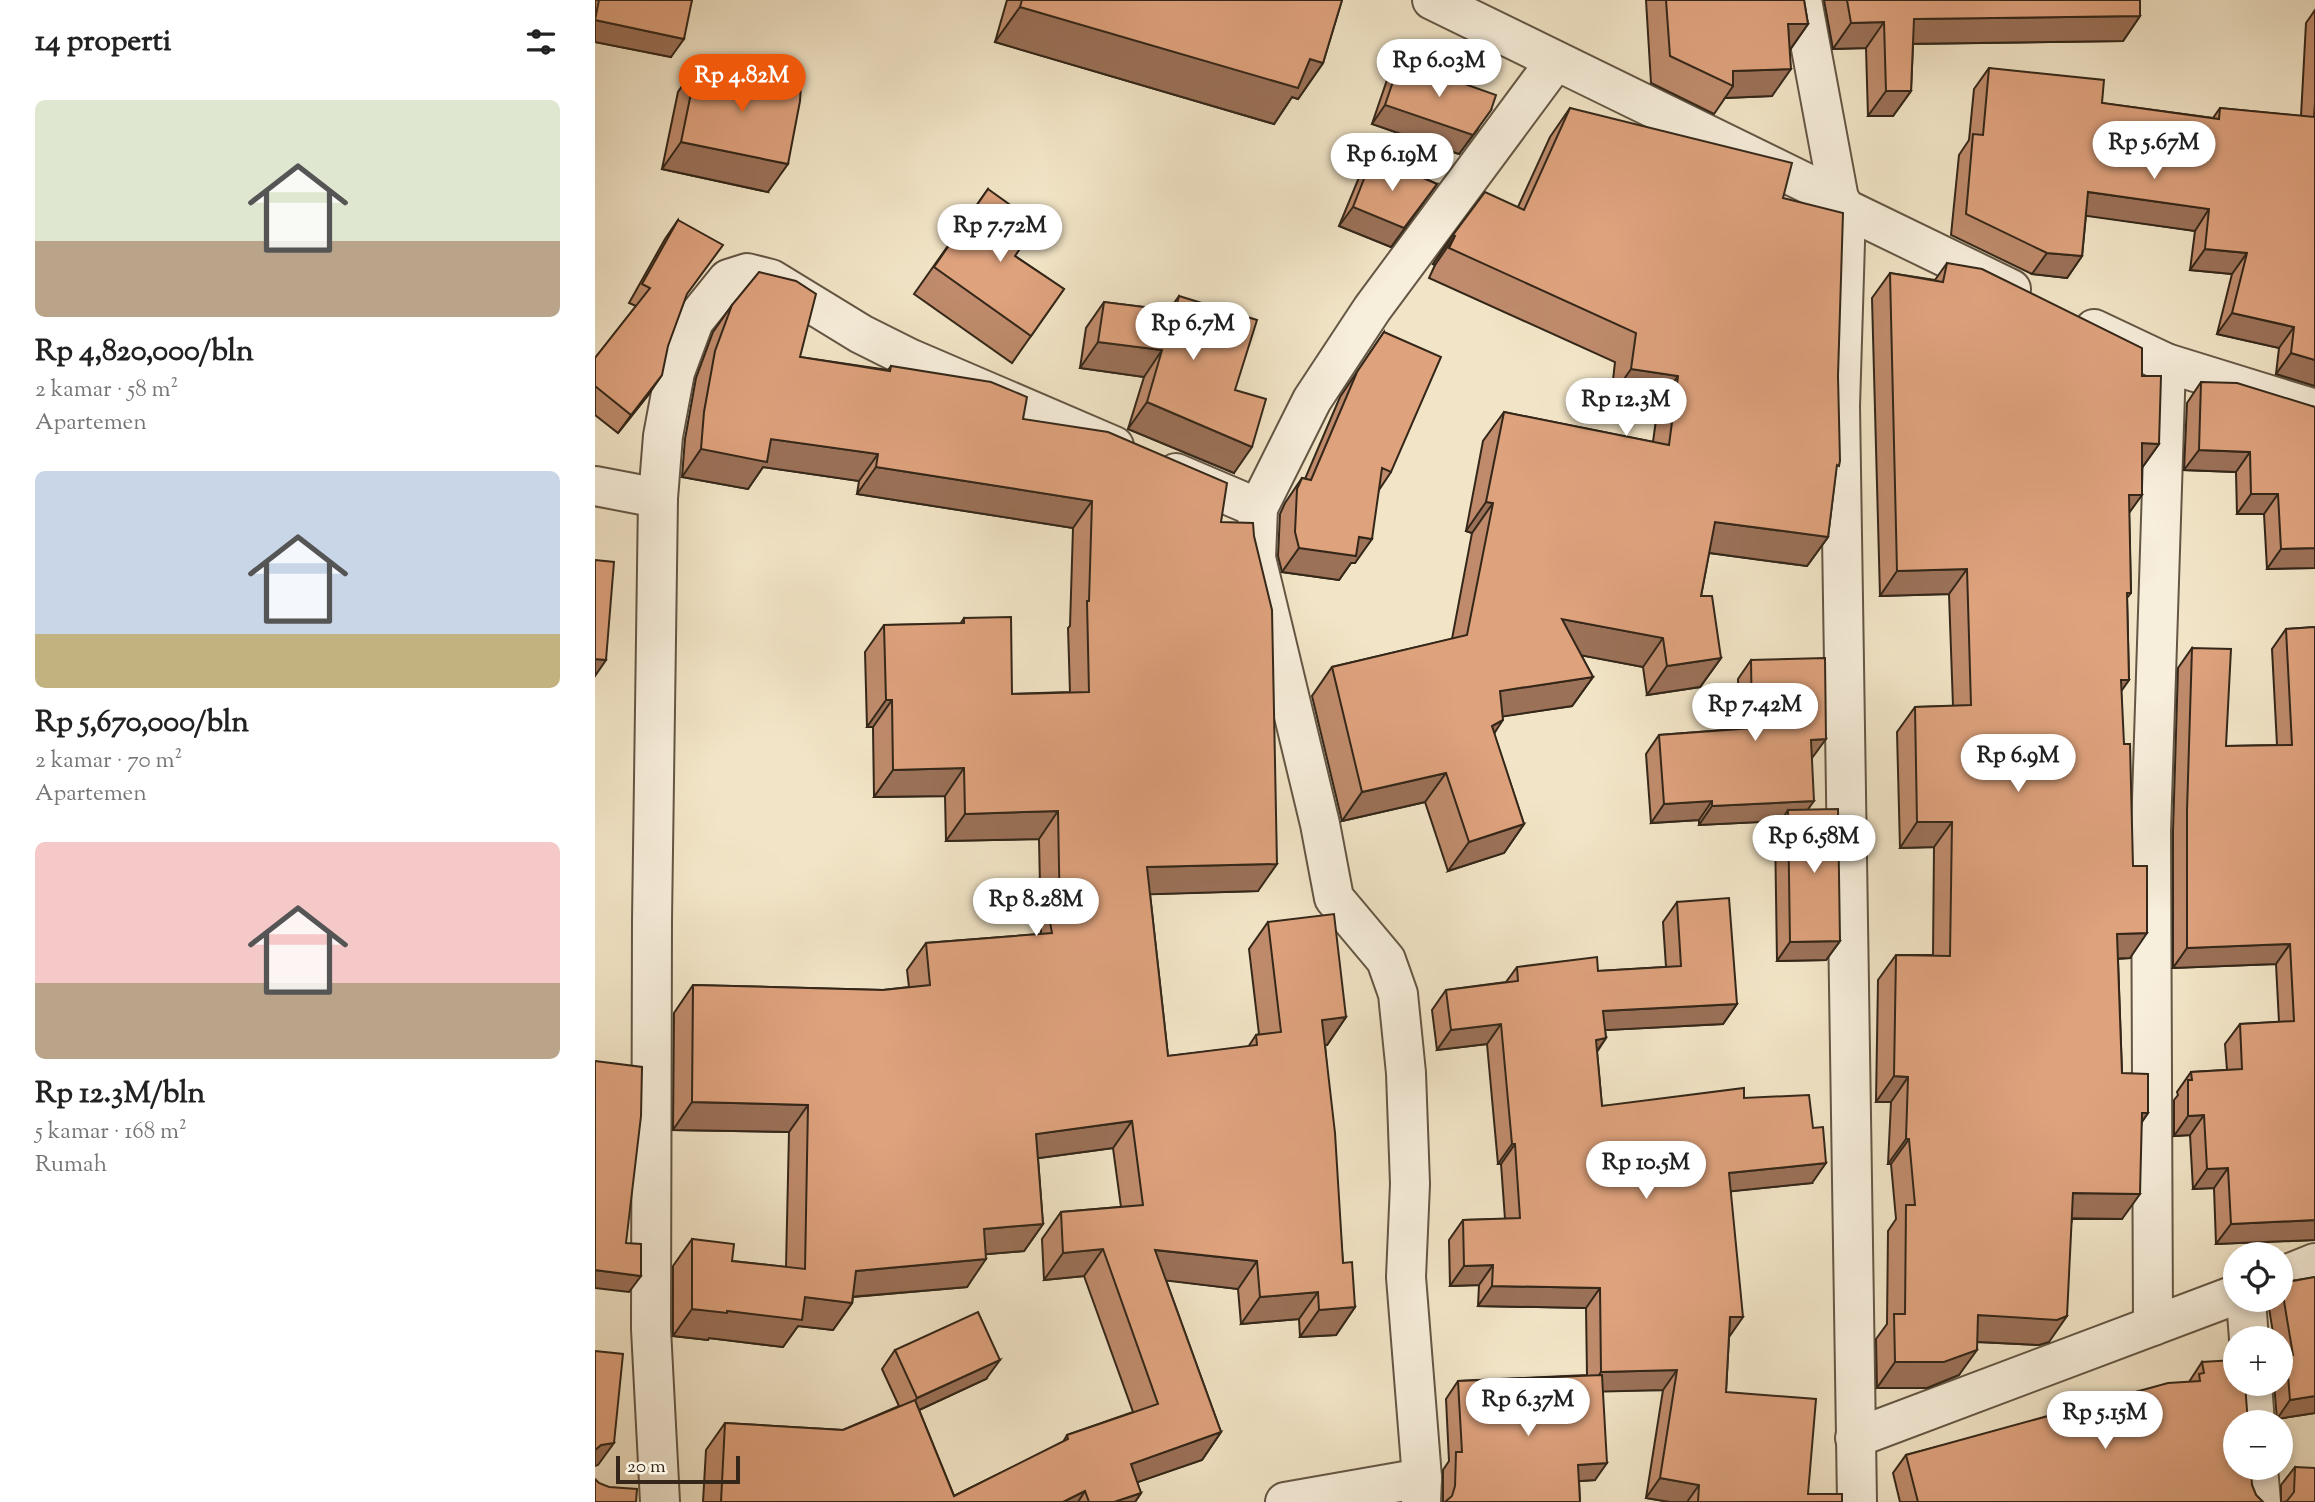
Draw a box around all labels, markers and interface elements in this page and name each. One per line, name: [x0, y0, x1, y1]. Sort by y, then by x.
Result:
text: 14 properti: [35, 21, 171, 64]
icon: filters: [522, 23, 560, 61]
pin: Rp 6.03M: [1367, 40, 1511, 99]
text: Rp 6.03M: [1393, 45, 1485, 78]
pin: Rp 4.82M: [670, 54, 814, 114]
text: Rp 4.82M: [695, 60, 789, 93]
pin: Rp 5.67M: [2082, 122, 2226, 181]
text: Rp 5.67M: [2109, 127, 2199, 160]
pin: Rp 6.19M: [1320, 134, 1464, 193]
text: Rp 6.19M: [1347, 139, 1437, 172]
icon: home: [235, 145, 361, 271]
pin: Rp 7.72M: [928, 204, 1072, 264]
text: Rp 7.72M: [953, 210, 1047, 243]
pin: Rp 6.7M: [1128, 302, 1258, 362]
text: Rp 6.7M: [1151, 308, 1235, 341]
text: Rp 4,820,000/bln: [35, 331, 254, 374]
text: 2 kamar · 58 m²: [35, 374, 178, 407]
pin: Rp 12.3M: [1554, 378, 1698, 438]
text: Rp 12.3M: [1582, 384, 1670, 417]
text: Apartemen: [35, 407, 147, 440]
icon: home: [235, 516, 361, 642]
pin: Rp 7.42M: [1683, 684, 1827, 743]
text: Rp 7.42M: [1708, 689, 1802, 722]
text: Rp 5,670,000/bln: [35, 702, 249, 745]
pin: Rp 6.9M: [1953, 734, 2083, 794]
text: Rp 6.9M: [1977, 740, 2059, 773]
text: 2 kamar · 70 m²: [35, 745, 182, 778]
text: Apartemen: [35, 778, 147, 811]
pin: Rp 6.58M: [1742, 816, 1886, 875]
text: Rp 6.58M: [1768, 821, 1860, 854]
pin: Rp 8.28M: [964, 878, 1108, 938]
text: Rp 8.28M: [989, 884, 1083, 917]
icon: home: [235, 887, 361, 1013]
text: Rp 12.3M/bln: [35, 1073, 205, 1116]
text: 5 kamar · 168 m²: [35, 1116, 187, 1149]
pin: Rp 10.5M: [1574, 1142, 1718, 1201]
text: Rp 10.5M: [1602, 1147, 1690, 1180]
text: Rumah: [35, 1149, 107, 1182]
map controls: [2223, 1242, 2293, 1480]
button: locate: [2223, 1242, 2293, 1312]
button: +: [2223, 1326, 2293, 1396]
pin: Rp 6.37M: [1456, 1378, 1600, 1438]
text: Rp 6.37M: [1482, 1384, 1574, 1417]
pin: Rp 5.15M: [2033, 1392, 2177, 1451]
text: Rp 5.15M: [2063, 1397, 2147, 1430]
button: −: [2223, 1410, 2293, 1480]
scale bar: [616, 1453, 740, 1485]
text: 20 m: [627, 1454, 666, 1481]

